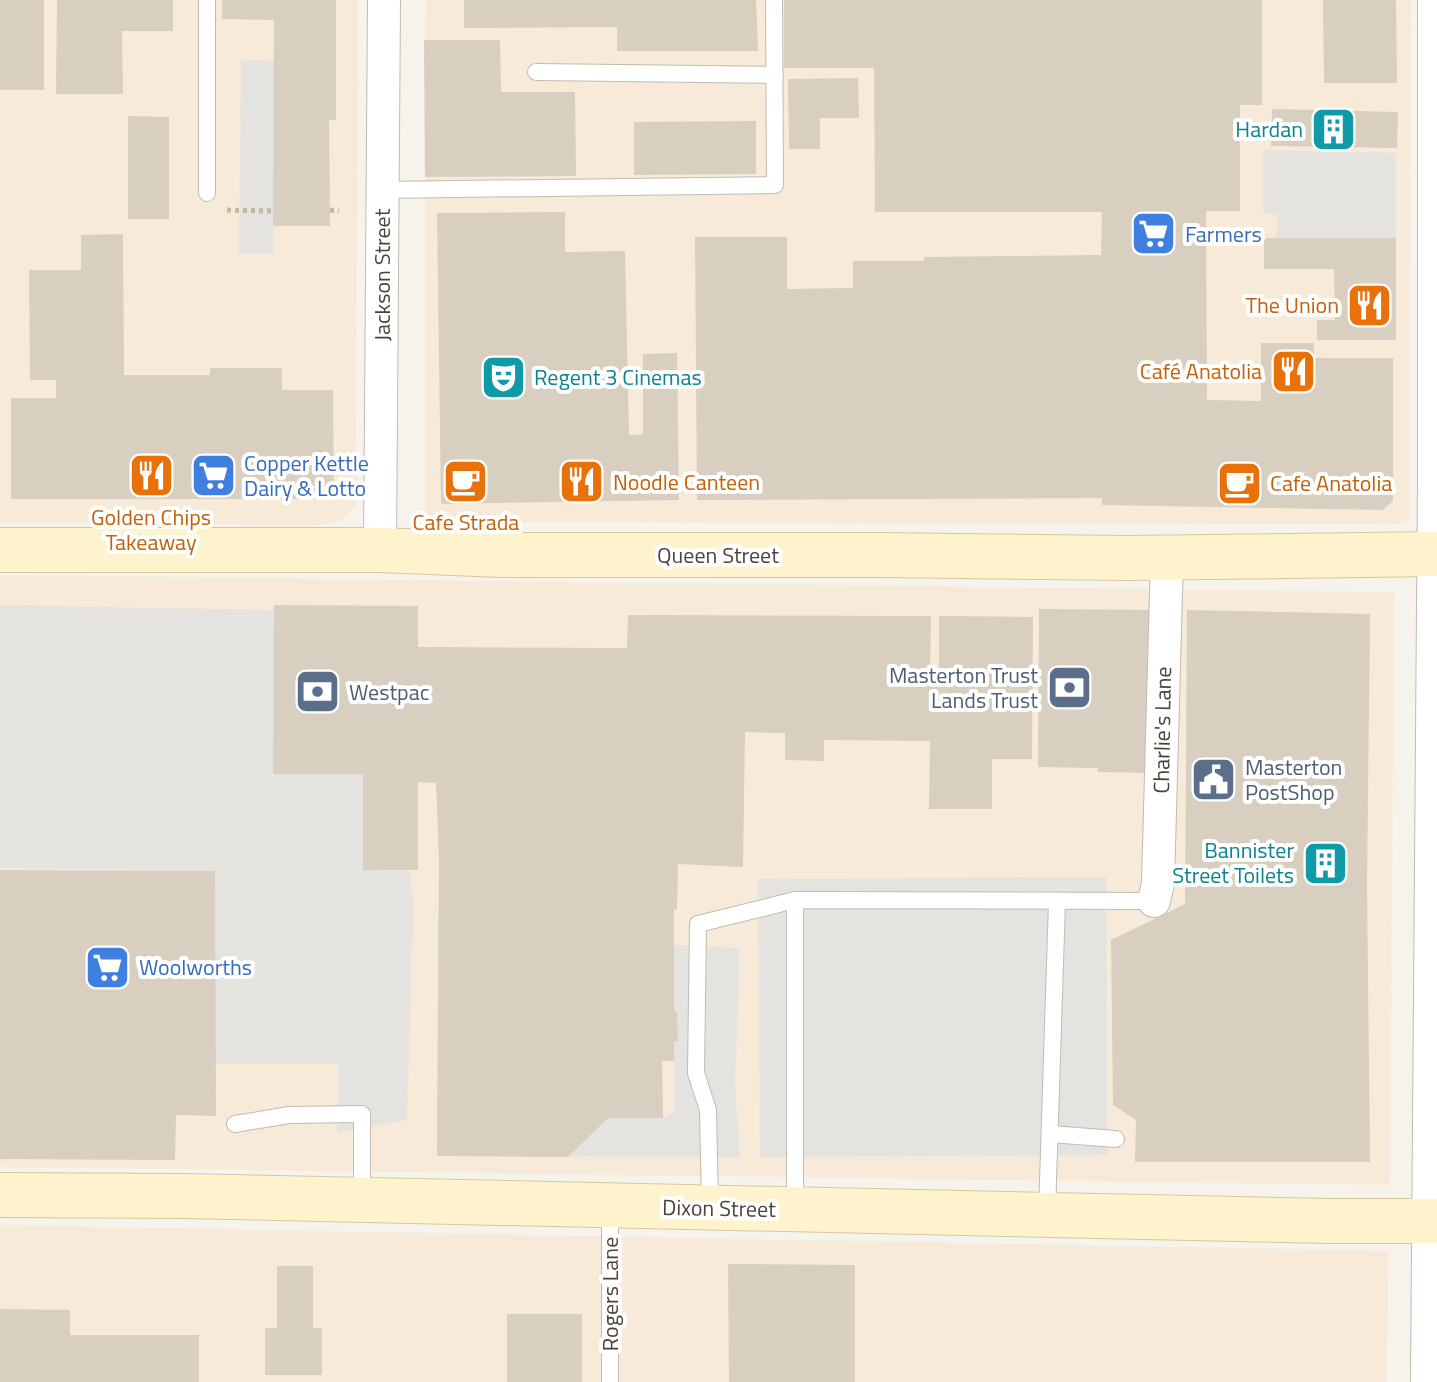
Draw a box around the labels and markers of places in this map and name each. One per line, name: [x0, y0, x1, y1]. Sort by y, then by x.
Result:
building icon: Hardan: [1310, 105, 1358, 153]
place label: Hardan: [1235, 112, 1303, 146]
supermarket icon: Farmers: [1130, 210, 1178, 258]
place label: Farmers: [1185, 217, 1262, 251]
restaurant icon: The Union: [1346, 281, 1394, 329]
place label: The Union: [1245, 288, 1339, 322]
restaurant icon: Café Anatolia: [1269, 347, 1317, 395]
theatre icon: Regent 3 Cinemas: [479, 353, 527, 401]
place label: Café Anatolia: [1140, 354, 1262, 388]
place label: Regent 3 Cinemas: [534, 360, 702, 394]
place label: Copper Kettle Dairy & Lotto: [244, 446, 369, 505]
restaurant icon: Golden Chips Takeaway: [127, 452, 175, 500]
supermarket icon: Copper Kettle Dairy & Lotto: [189, 452, 237, 500]
cafe icon: Cafe Strada: [442, 457, 490, 505]
restaurant icon: Noodle Canteen: [558, 458, 606, 506]
cafe icon: Cafe Anatolia: [1215, 459, 1263, 507]
place label: Noodle Canteen: [613, 465, 760, 499]
place label: Cafe Anatolia: [1270, 466, 1392, 500]
place label: Golden Chips Takeaway: [91, 500, 211, 559]
place label: Cafe Strada: [413, 505, 519, 539]
place label: Masterton Trust Lands Trust: [889, 658, 1038, 717]
bank icon: Masterton Trust Lands Trust: [1045, 664, 1093, 712]
bank icon: Westpac: [294, 668, 342, 716]
place label: Westpac: [349, 675, 429, 709]
place label: Masterton PostShop: [1245, 750, 1342, 809]
public building icon: Masterton PostShop: [1190, 756, 1238, 804]
place label: Bannister Street Toilets: [1172, 833, 1294, 892]
building icon: Bannister Street Toilets: [1301, 839, 1349, 887]
supermarket icon: Woolworths: [84, 943, 132, 991]
place label: Woolworths: [139, 950, 252, 984]

